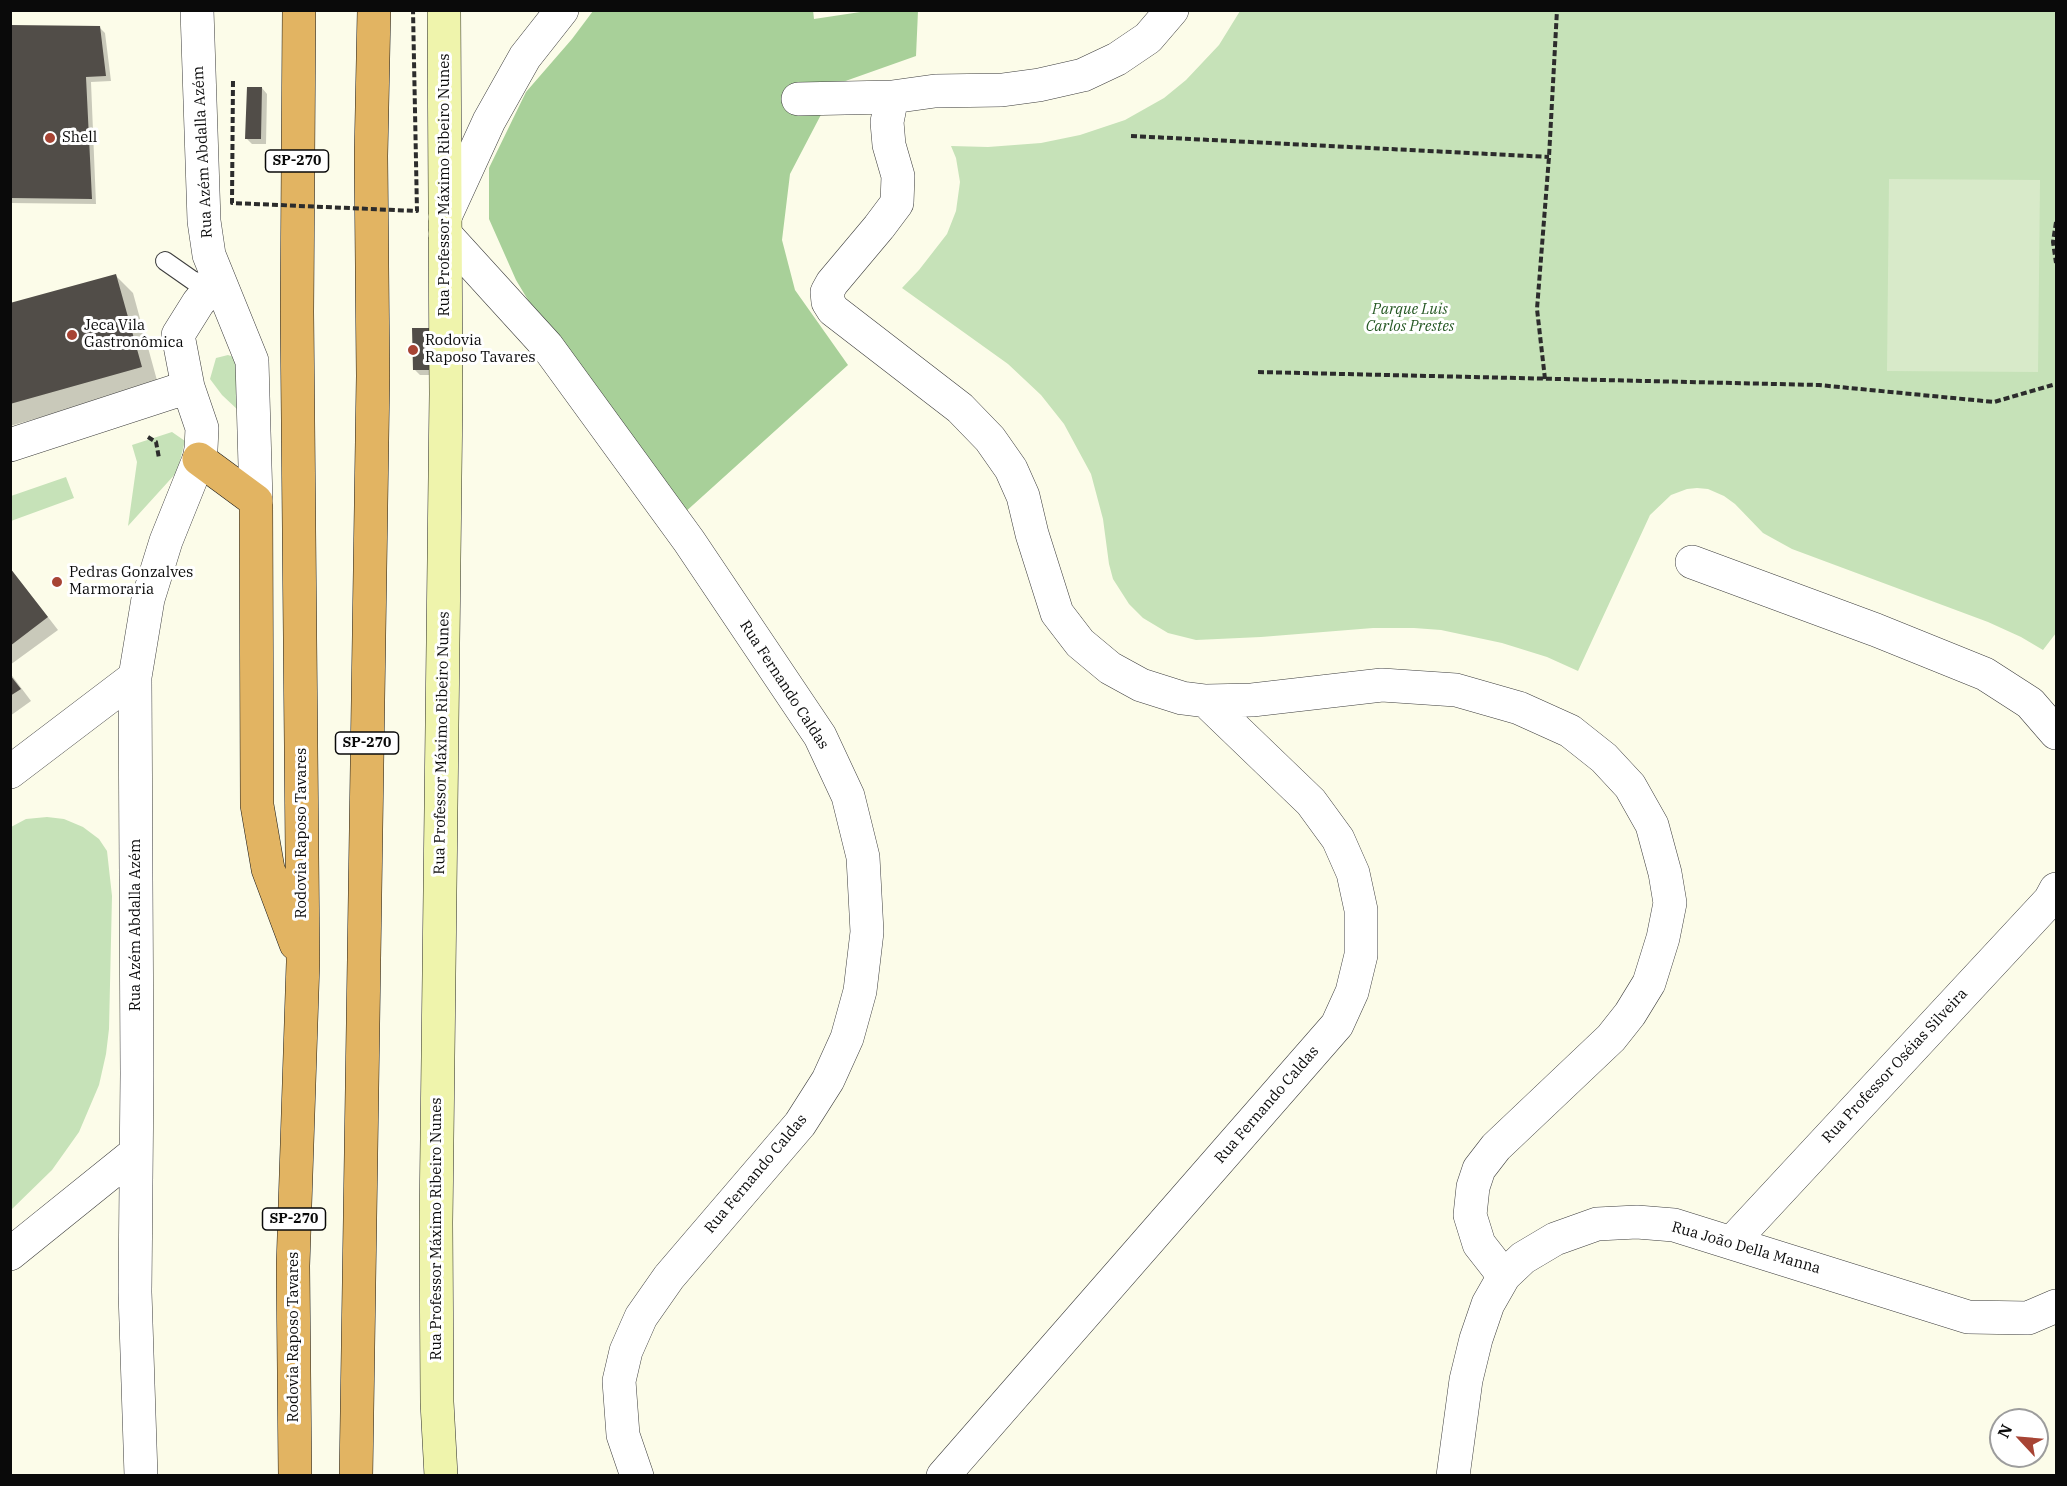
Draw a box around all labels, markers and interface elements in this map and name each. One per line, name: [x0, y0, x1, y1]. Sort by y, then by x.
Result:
street label: Rua Professor Máximo Ribeiro Nunes: [436, 53, 454, 317]
street label: Rua Azém Abdalla Azém: [189, 65, 217, 239]
place label: Shell: [62, 129, 97, 147]
marker: Shell: [43, 131, 57, 145]
road number: SP-270: [266, 150, 328, 172]
park label: Parque Luis Carlos Prestes: [1366, 301, 1454, 336]
place label: Jeca Vila Gastronômica: [84, 317, 184, 352]
marker: Jeca Vila Gastronômica: [65, 328, 79, 342]
place label: Rodovia Raposo Tavares: [425, 332, 536, 367]
marker: Rodovia Raposo Tavares: [406, 343, 420, 357]
place label: Pedras Gonzalves Marmoraria: [69, 564, 193, 599]
marker: Pedras Gonzalves Marmoraria: [50, 575, 64, 589]
street label: Rua Professor Máximo Ribeiro Nunes: [431, 611, 453, 875]
street label: Rua Fernando Caldas: [736, 617, 832, 753]
road number: SP-270: [336, 732, 398, 754]
street label: Rodovia Raposo Tavares: [293, 748, 311, 918]
street label: Rua Azém Abdalla Azém: [127, 839, 145, 1011]
street label: Rua Professor Oséias Silveira: [1819, 985, 1971, 1147]
street label: Rua Fernando Caldas: [1211, 1043, 1323, 1167]
street label: Rua Professor Máximo Ribeiro Nunes: [428, 1097, 446, 1361]
street label: Rua Fernando Caldas: [701, 1111, 811, 1237]
road number: SP-270: [262, 1208, 326, 1230]
street label: Rua João Della Manna: [1669, 1218, 1823, 1278]
street label: Rodovia Raposo Tavares: [285, 1252, 303, 1422]
north arrow: [1989, 1408, 2049, 1468]
text: N: [1993, 1421, 2016, 1441]

